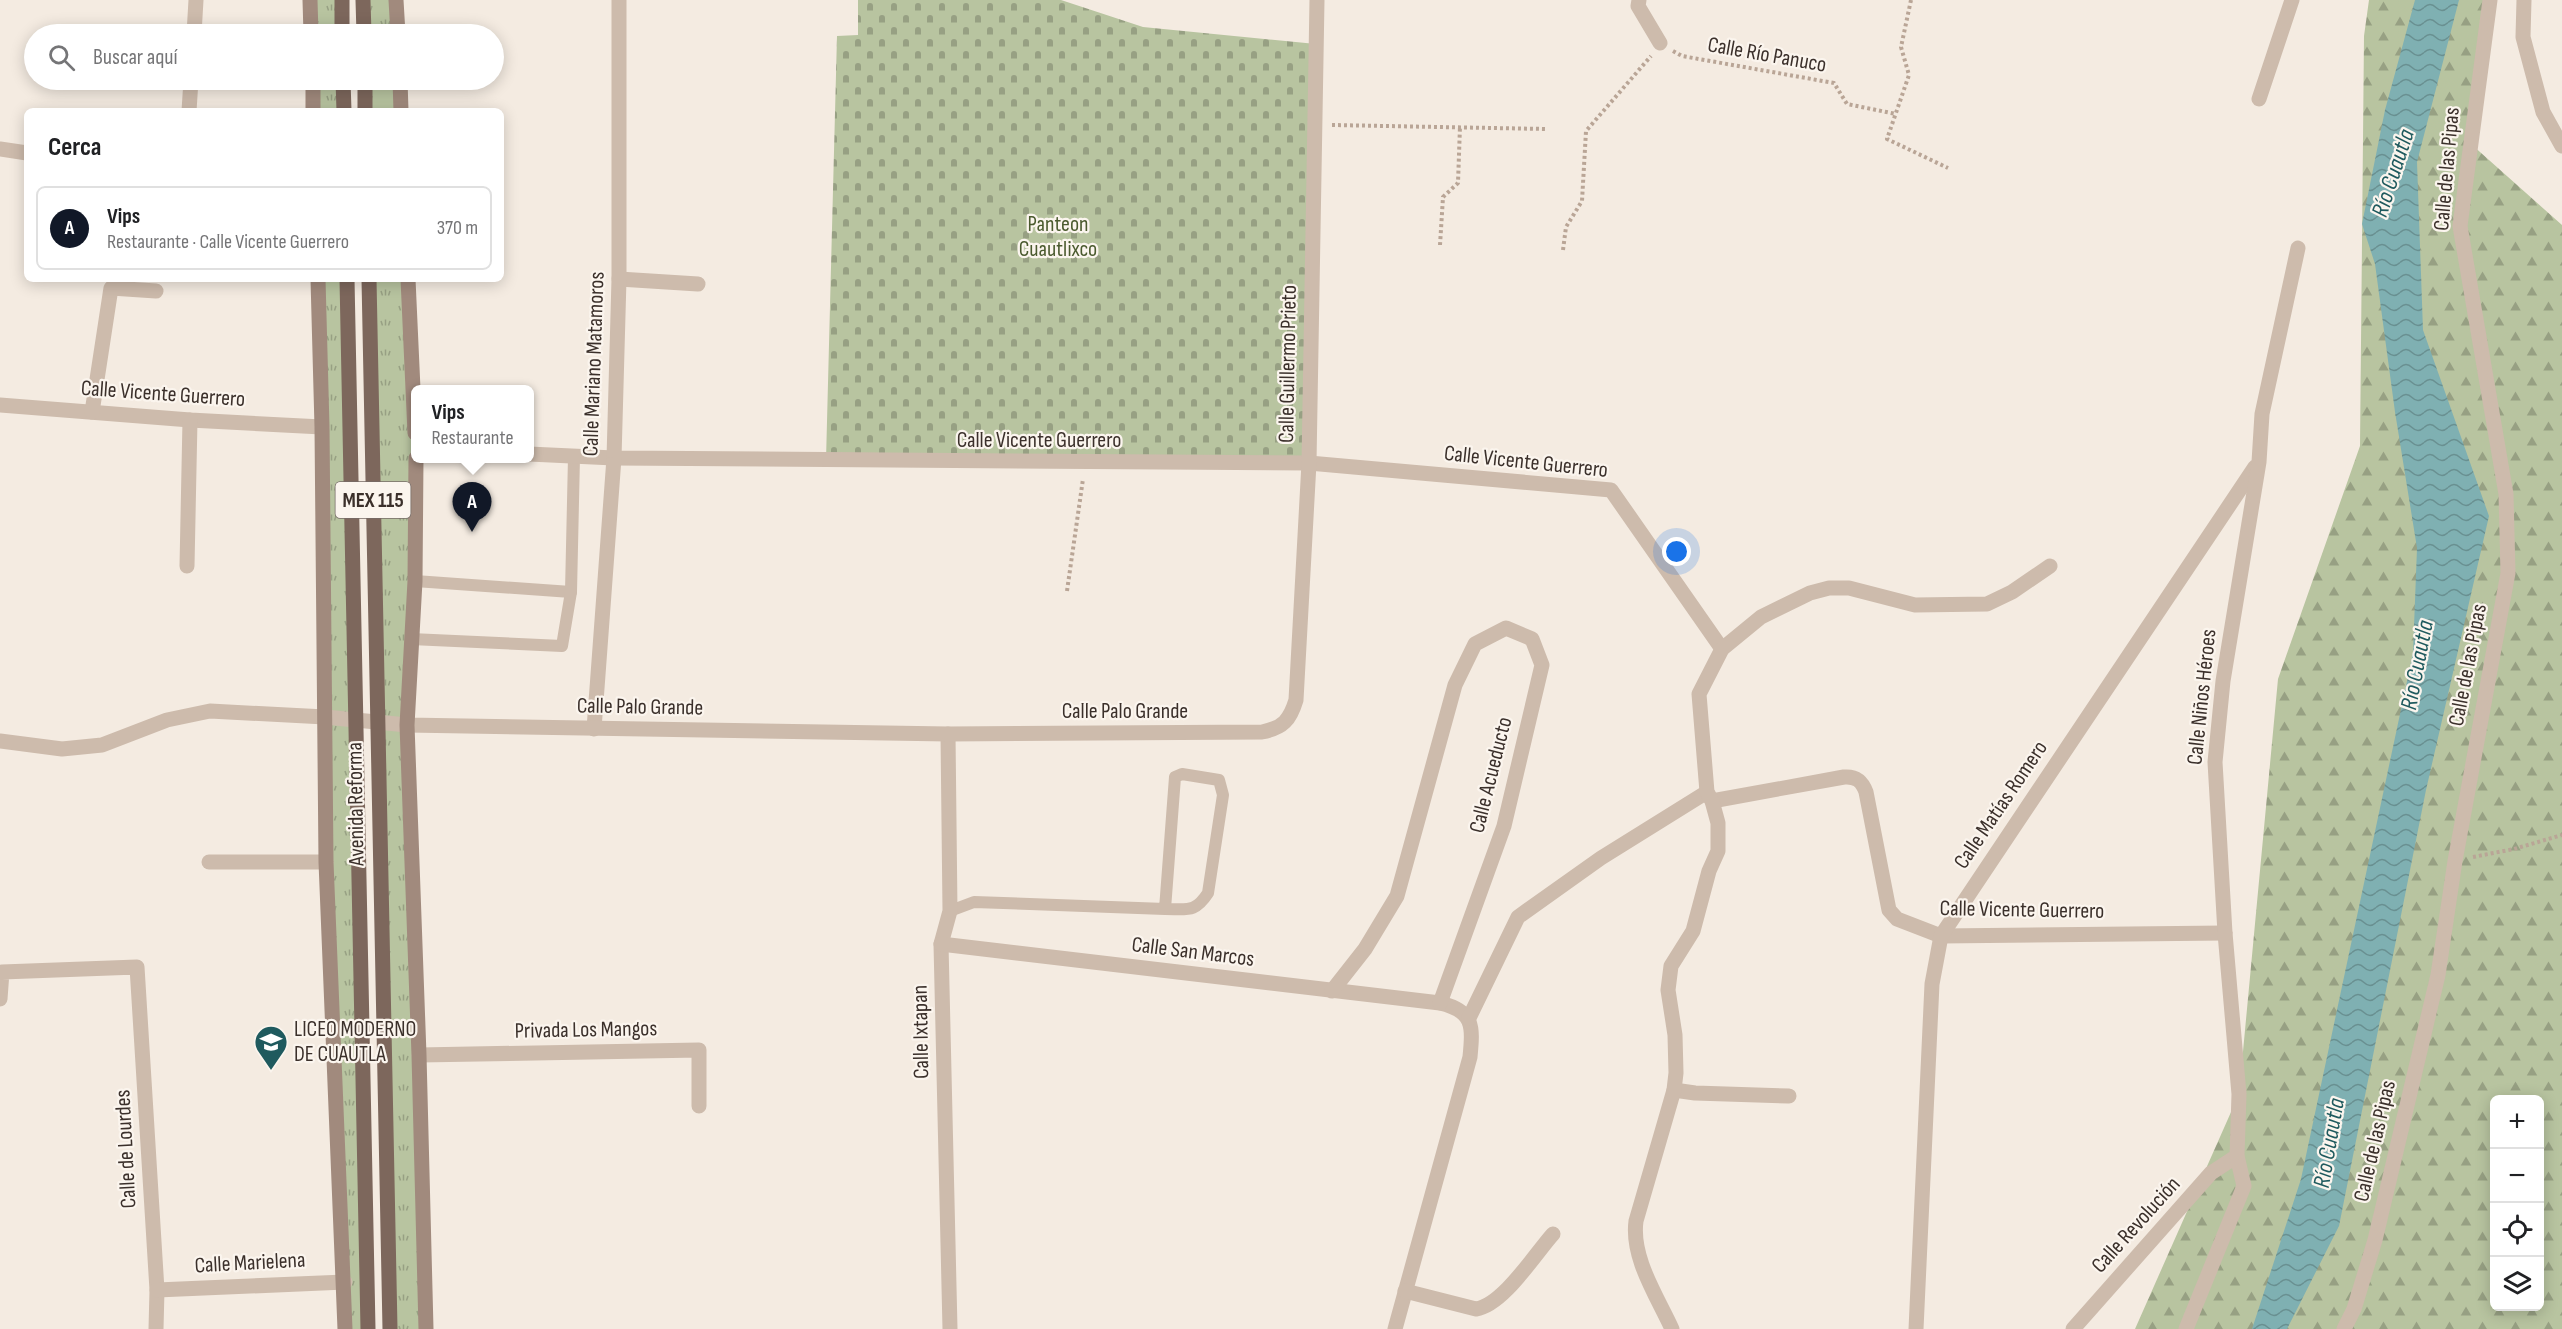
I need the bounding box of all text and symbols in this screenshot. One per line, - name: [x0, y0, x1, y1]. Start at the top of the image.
- search box: [24, 24, 504, 90]
- street label: Calle Río Panuco: [1706, 31, 1828, 79]
- icon: search: [45, 41, 78, 74]
- text: Buscar aquí: [93, 44, 178, 71]
- street label: Calle de las Pipas: [2428, 106, 2466, 232]
- water label: Río Cuautla: [2365, 125, 2421, 221]
- text: Cerca: [48, 132, 101, 163]
- text: Vips: [107, 203, 140, 230]
- park label: Panteon Cuautlixco: [1019, 211, 1097, 263]
- text: A: [65, 216, 74, 240]
- text: 370 m: [437, 216, 478, 240]
- text: Restaurante · Calle Vicente Guerrero: [107, 230, 349, 254]
- street label: Calle Mariano Matamoros: [577, 271, 611, 457]
- street label: Calle Guillermo Prieto: [1273, 285, 1303, 443]
- street label: Calle Vicente Guerrero: [80, 375, 246, 413]
- popup: [411, 385, 534, 463]
- text: Vips: [431, 399, 465, 426]
- text: Restaurante: [431, 426, 514, 450]
- street label: Calle Vicente Guerrero: [957, 427, 1121, 454]
- street label: Calle Vicente Guerrero: [1443, 440, 1609, 484]
- road number: MEX 115: [336, 482, 410, 518]
- pin: A: [452, 482, 492, 532]
- your location: [1662, 537, 1691, 566]
- street label: Calle de las Pipas: [2443, 602, 2493, 728]
- water label: Río Cuautla: [2394, 617, 2440, 712]
- street label: Calle Niños Héroes: [2181, 628, 2223, 766]
- street label: Calle Palo Grande: [577, 692, 703, 722]
- street label: Calle Palo Grande: [1062, 698, 1188, 725]
- street label: Calle Acueducto: [1464, 714, 1518, 836]
- street label: Calle Matías Romero: [1948, 736, 2054, 874]
- street label: Avenida Reforma: [341, 742, 371, 867]
- street label: Calle Vicente Guerrero: [1939, 895, 2105, 925]
- street label: Calle San Marcos: [1130, 931, 1256, 973]
- street label: Calle Ixtapan: [907, 985, 935, 1079]
- street label: Privada Los Mangos: [514, 1015, 658, 1045]
- place label: LICEO MODERNO DE CUAUTLA: [294, 1016, 416, 1068]
- school or university icon: LICEO MODERNO DE CUAUTLA: [253, 1024, 289, 1071]
- street label: Calle de las Pipas: [2348, 1078, 2402, 1204]
- street label: Calle de Lourdes: [109, 1089, 143, 1209]
- map controls: [2490, 1095, 2544, 1311]
- button: +: [2490, 1095, 2544, 1149]
- water label: Río Cuautla: [2307, 1096, 2351, 1190]
- button: −: [2490, 1149, 2544, 1203]
- street label: Calle Revolución: [2086, 1171, 2186, 1279]
- button: locate: [2490, 1203, 2544, 1257]
- street label: Calle Marielena: [194, 1247, 306, 1279]
- button: layers: [2490, 1257, 2544, 1311]

